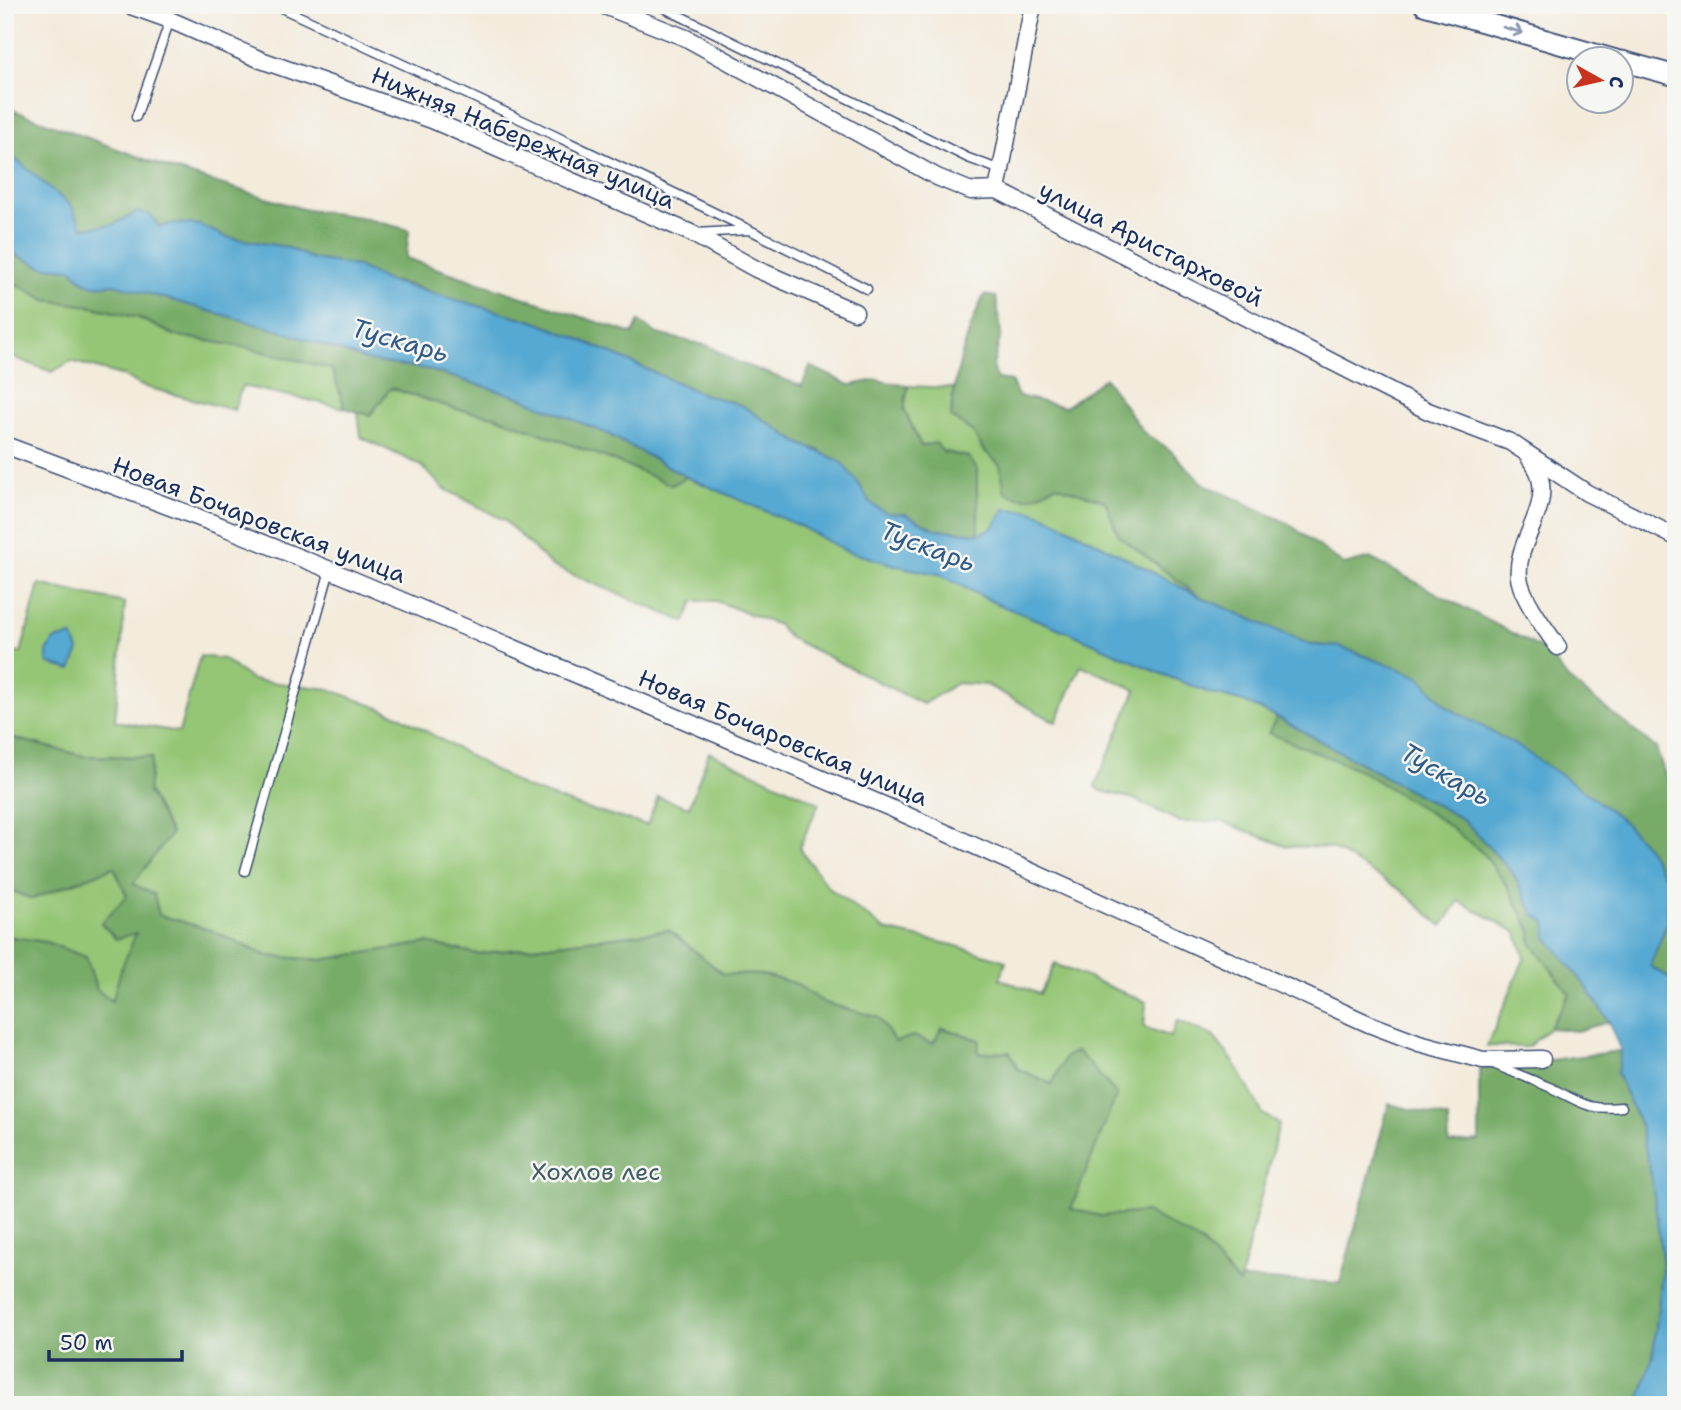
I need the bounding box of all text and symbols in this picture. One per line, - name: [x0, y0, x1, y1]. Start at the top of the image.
- one-way arrow: [1502, 25, 1524, 38]
- north arrow: [1566, 46, 1636, 116]
- street label: Нижняя Набережная улица: [366, 59, 680, 217]
- text: С: [1603, 75, 1630, 90]
- street label: улица Аристарховой: [1033, 174, 1269, 314]
- water label: Тускарь: [348, 310, 452, 370]
- street label: Новая Бочаровская улица: [108, 449, 411, 591]
- water label: Тускарь: [876, 512, 980, 580]
- street label: Новая Бочаровская улица: [633, 662, 933, 814]
- water label: Тускарь: [1394, 734, 1498, 814]
- park label: Хохлов лес: [532, 1156, 660, 1188]
- scale bar: [49, 1319, 182, 1363]
- text: 50 m: [60, 1329, 113, 1357]

